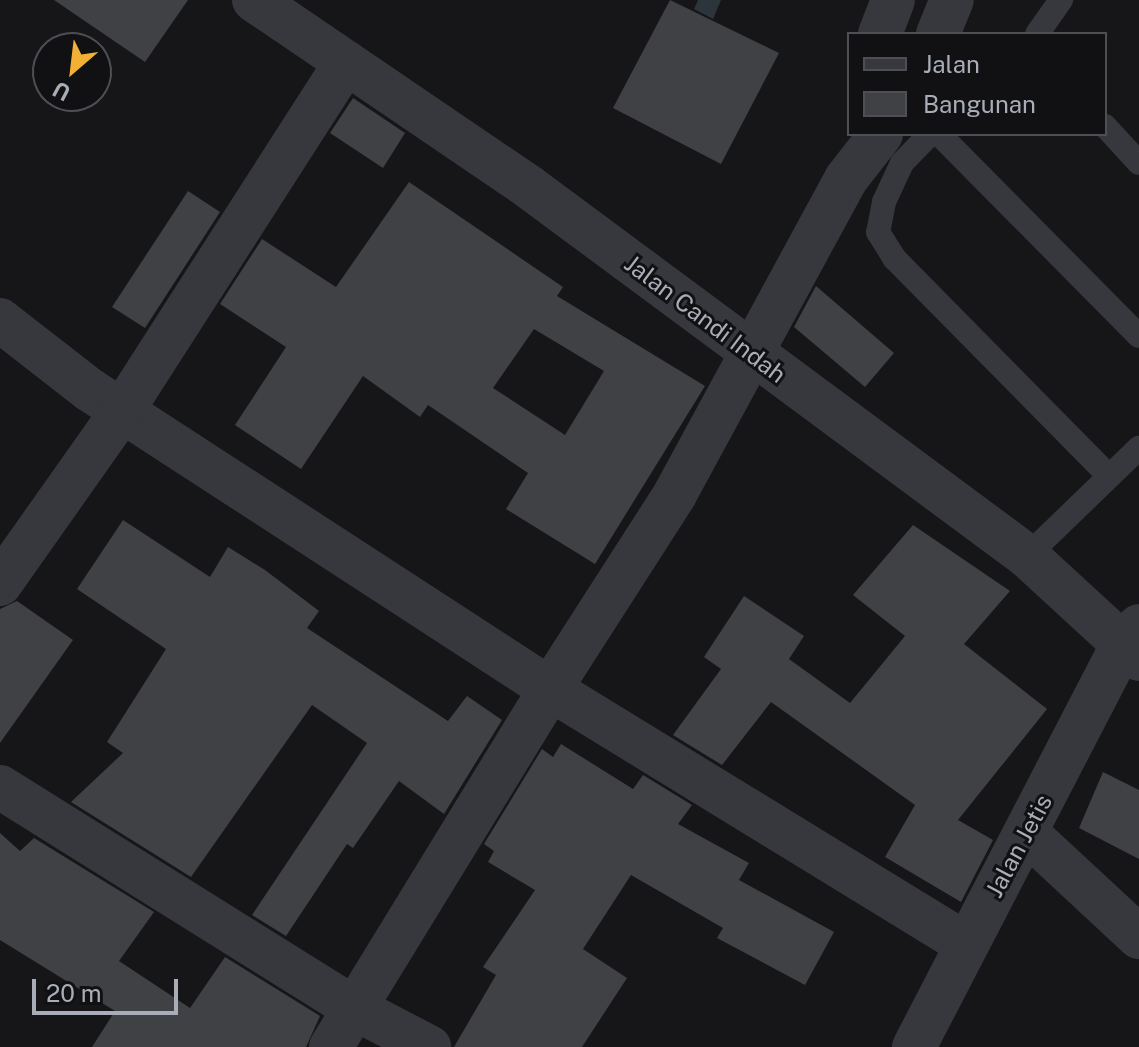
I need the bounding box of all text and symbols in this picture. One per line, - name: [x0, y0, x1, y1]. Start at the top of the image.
- north arrow: [32, 32, 112, 112]
- legend: [847, 32, 1107, 136]
- text: Jalan: [923, 50, 980, 78]
- text: U: [49, 76, 75, 107]
- text: Bangunan: [923, 90, 1036, 118]
- street label: Jalan Candi Indah: [619, 249, 791, 389]
- street label: Jalan Jetis: [980, 790, 1058, 902]
- scale bar: [36, 963, 182, 1013]
- text: 20 m: [46, 979, 102, 1007]

